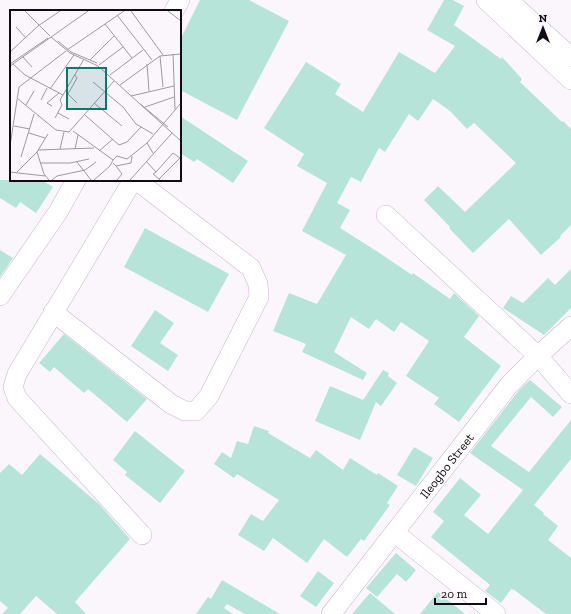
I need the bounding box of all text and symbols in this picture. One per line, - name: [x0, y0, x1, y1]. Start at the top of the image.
- north arrow: [523, 8, 563, 48]
- inset map: [10, 10, 181, 181]
- text: N: [539, 12, 548, 25]
- street label: Ileogbo Street: [416, 430, 476, 501]
- scale bar: [435, 580, 486, 606]
- text: 20 m: [441, 587, 468, 601]

